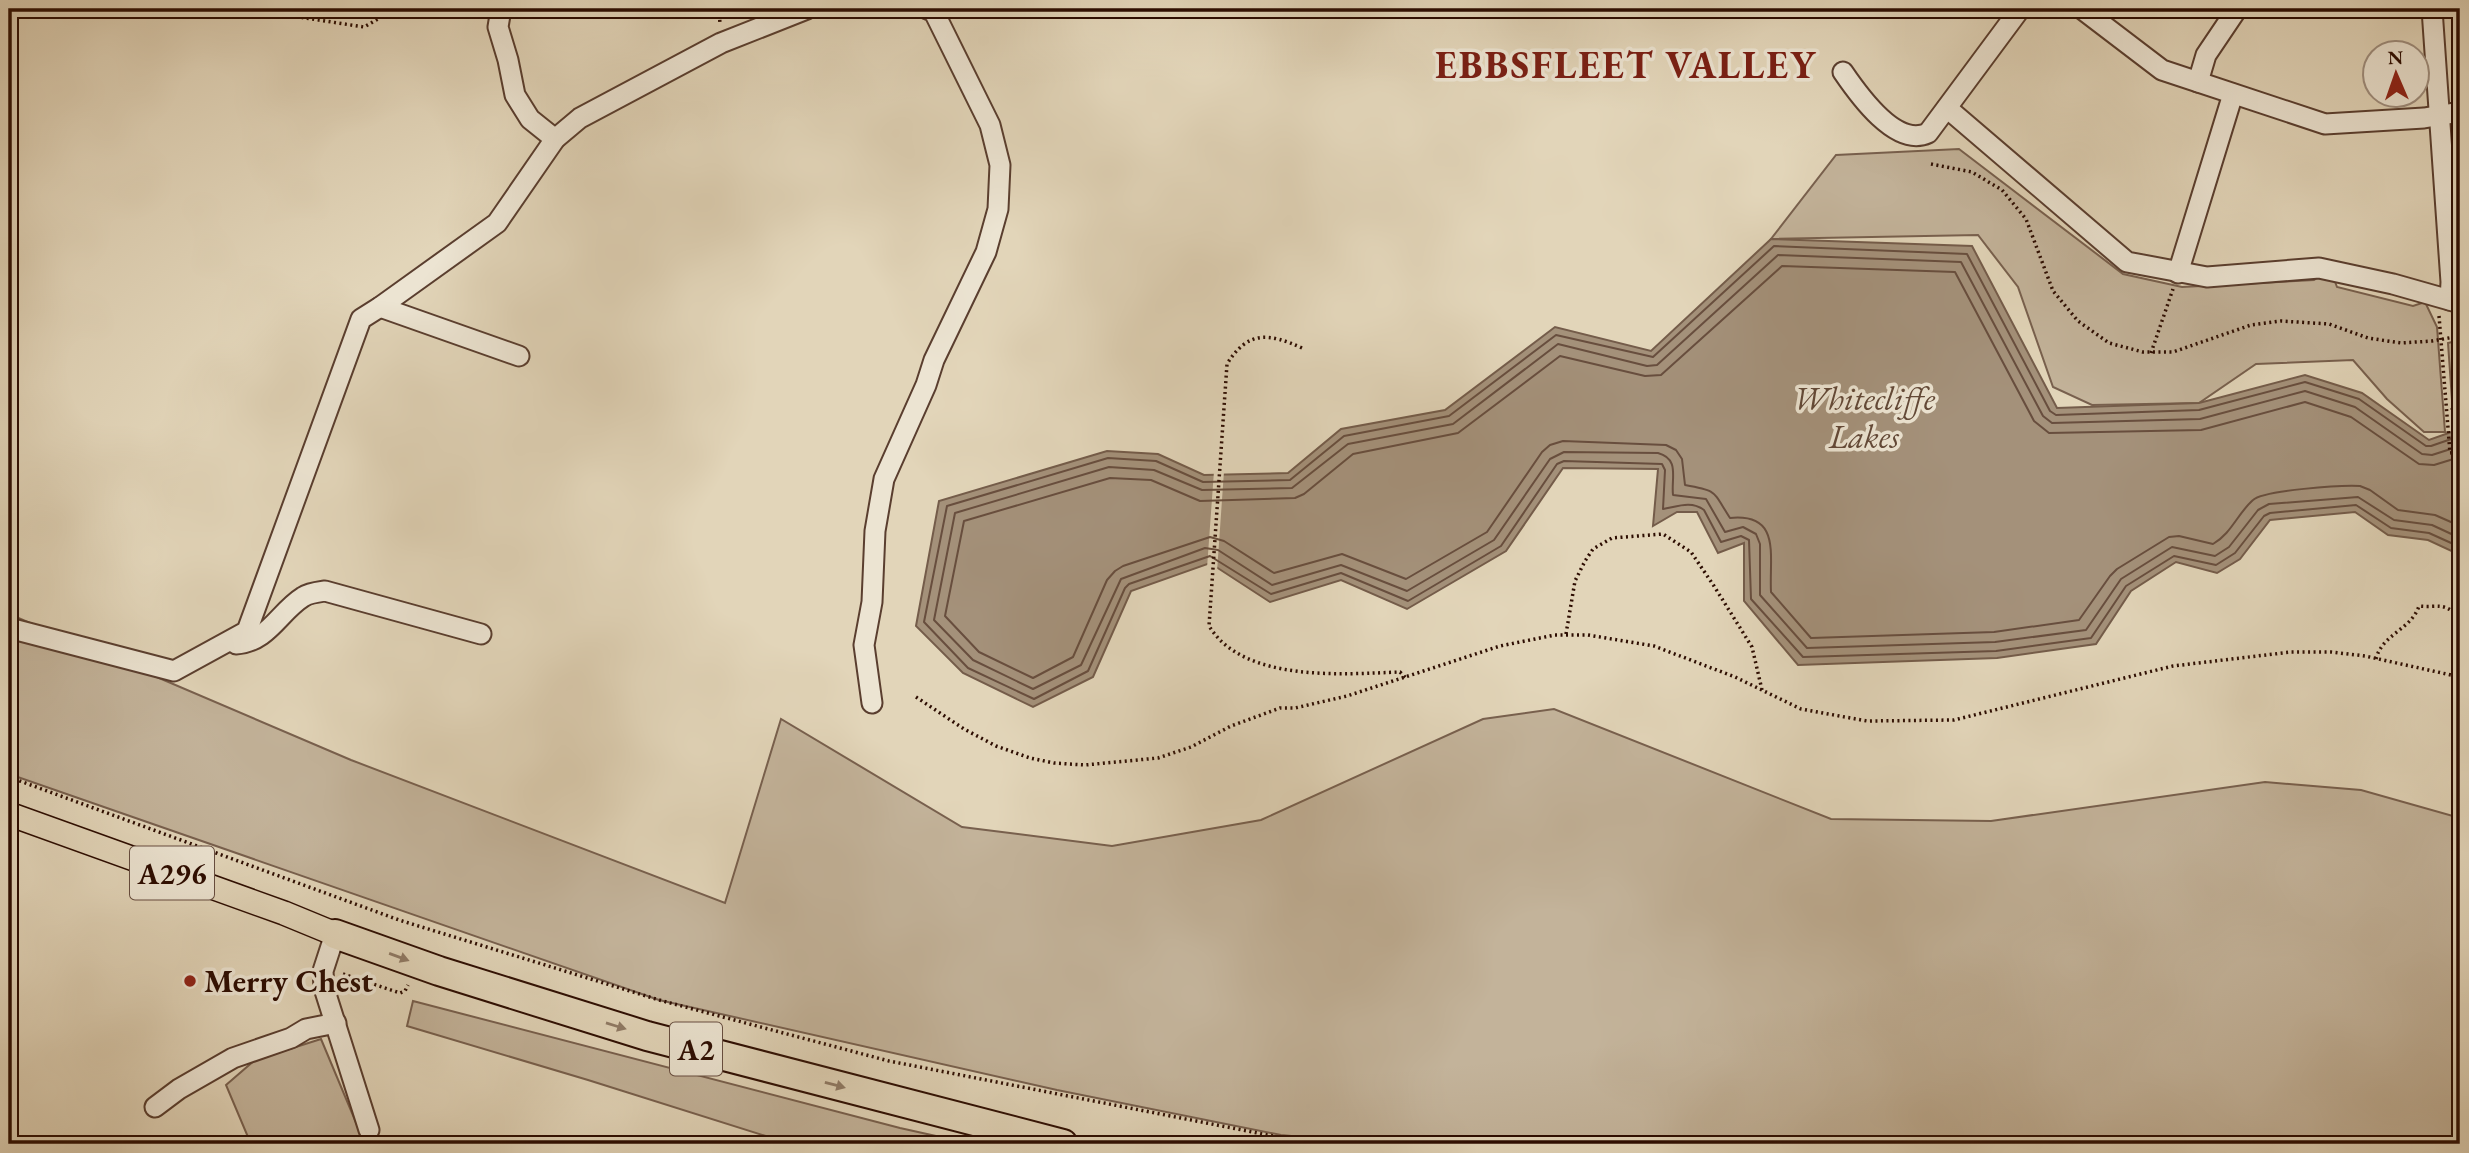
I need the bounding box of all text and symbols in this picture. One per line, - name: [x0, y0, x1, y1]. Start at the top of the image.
- north arrow: [2360, 38, 2430, 108]
- district label: EBBSFLEET VALLEY: [1435, 40, 1817, 89]
- text: N: [2387, 45, 2404, 70]
- water label: Whitecliffe Lakes: [1793, 377, 1936, 458]
- road number: A296: [130, 846, 214, 900]
- one-way arrow: [388, 952, 409, 963]
- place label: Merry Chest: [204, 960, 373, 1002]
- marker: Merry Chest: [182, 973, 198, 989]
- one-way arrow: [605, 1021, 626, 1031]
- road number: A2: [670, 1023, 722, 1076]
- one-way arrow: [824, 1080, 846, 1091]

